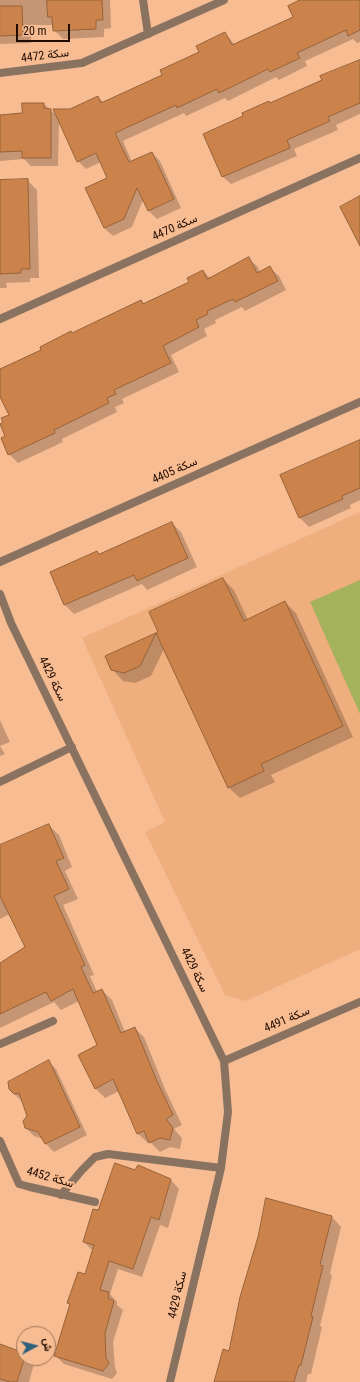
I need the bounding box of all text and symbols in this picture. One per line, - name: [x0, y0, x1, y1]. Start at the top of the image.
- scale bar: [18, 16, 72, 42]
- text: 20 m: [23, 24, 47, 38]
- street label: سكة 4472: [20, 46, 70, 66]
- street label: سكة 4470: [150, 212, 200, 244]
- street label: سكة 4405: [150, 455, 200, 487]
- street label: سكة 4429: [35, 654, 69, 704]
- street label: سكة 4429: [177, 945, 211, 995]
- street label: سكة 4491: [262, 1004, 312, 1036]
- street label: سكة 4452: [25, 1164, 75, 1192]
- street label: سكة 4429: [166, 1270, 190, 1320]
- north arrow: [16, 1326, 56, 1366]
- text: ش: [40, 1337, 55, 1352]

